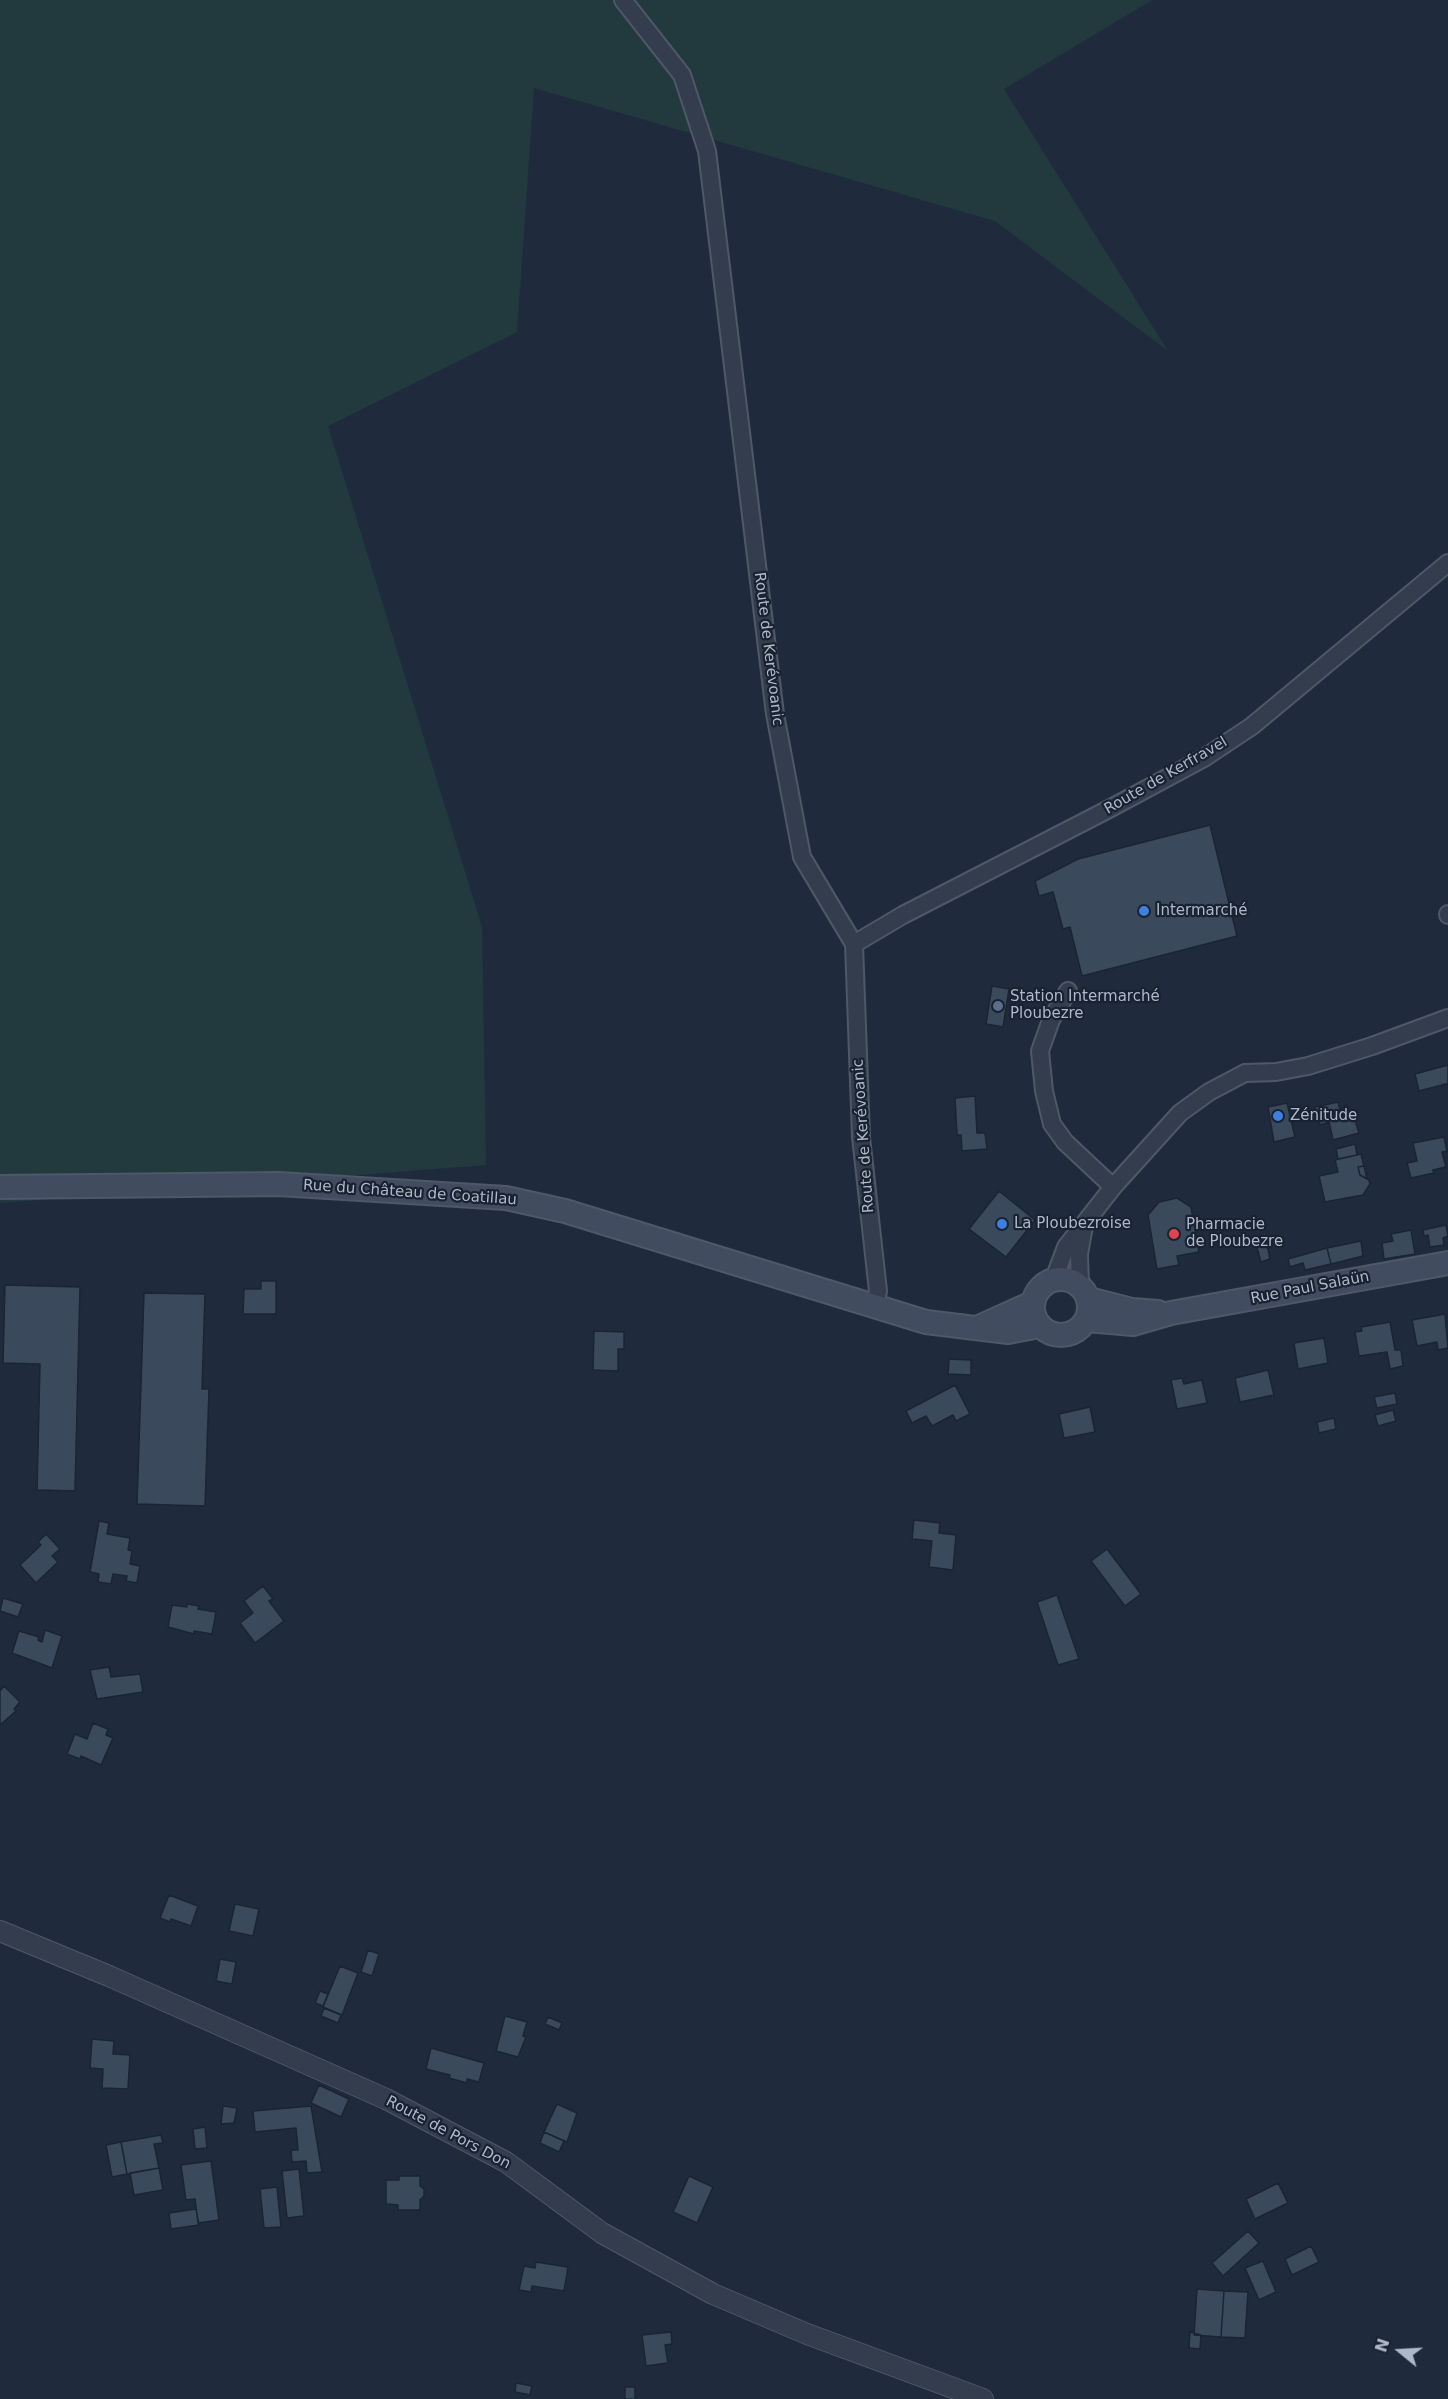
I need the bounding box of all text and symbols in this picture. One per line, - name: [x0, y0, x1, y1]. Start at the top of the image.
- street label: Route de Kerévoanic: [750, 571, 786, 727]
- street label: Route de Kerfravel: [1101, 733, 1231, 819]
- place label: Intermarché: [1156, 902, 1248, 920]
- marker: Intermarché: [1137, 904, 1151, 918]
- place label: Station Intermarché Ploubezre: [1010, 988, 1160, 1023]
- marker: Station Intermarché Ploubezre: [991, 999, 1005, 1013]
- street label: Route de Kerévoanic: [850, 1058, 878, 1214]
- place label: Zénitude: [1290, 1107, 1357, 1125]
- marker: Zénitude: [1271, 1109, 1285, 1123]
- street label: Rue du Château de Coatillau: [303, 1177, 517, 1209]
- place label: La Ploubezroise: [1014, 1215, 1131, 1233]
- place label: Pharmacie de Ploubezre: [1186, 1216, 1283, 1251]
- marker: La Ploubezroise: [995, 1217, 1009, 1231]
- marker: Pharmacie de Ploubezre: [1167, 1227, 1181, 1241]
- street label: Rue Paul Salaün: [1249, 1268, 1371, 1308]
- street label: Route de Pors Don: [383, 2093, 513, 2173]
- north arrow: [1370, 2321, 1430, 2381]
- text: N: [1371, 2336, 1394, 2355]

